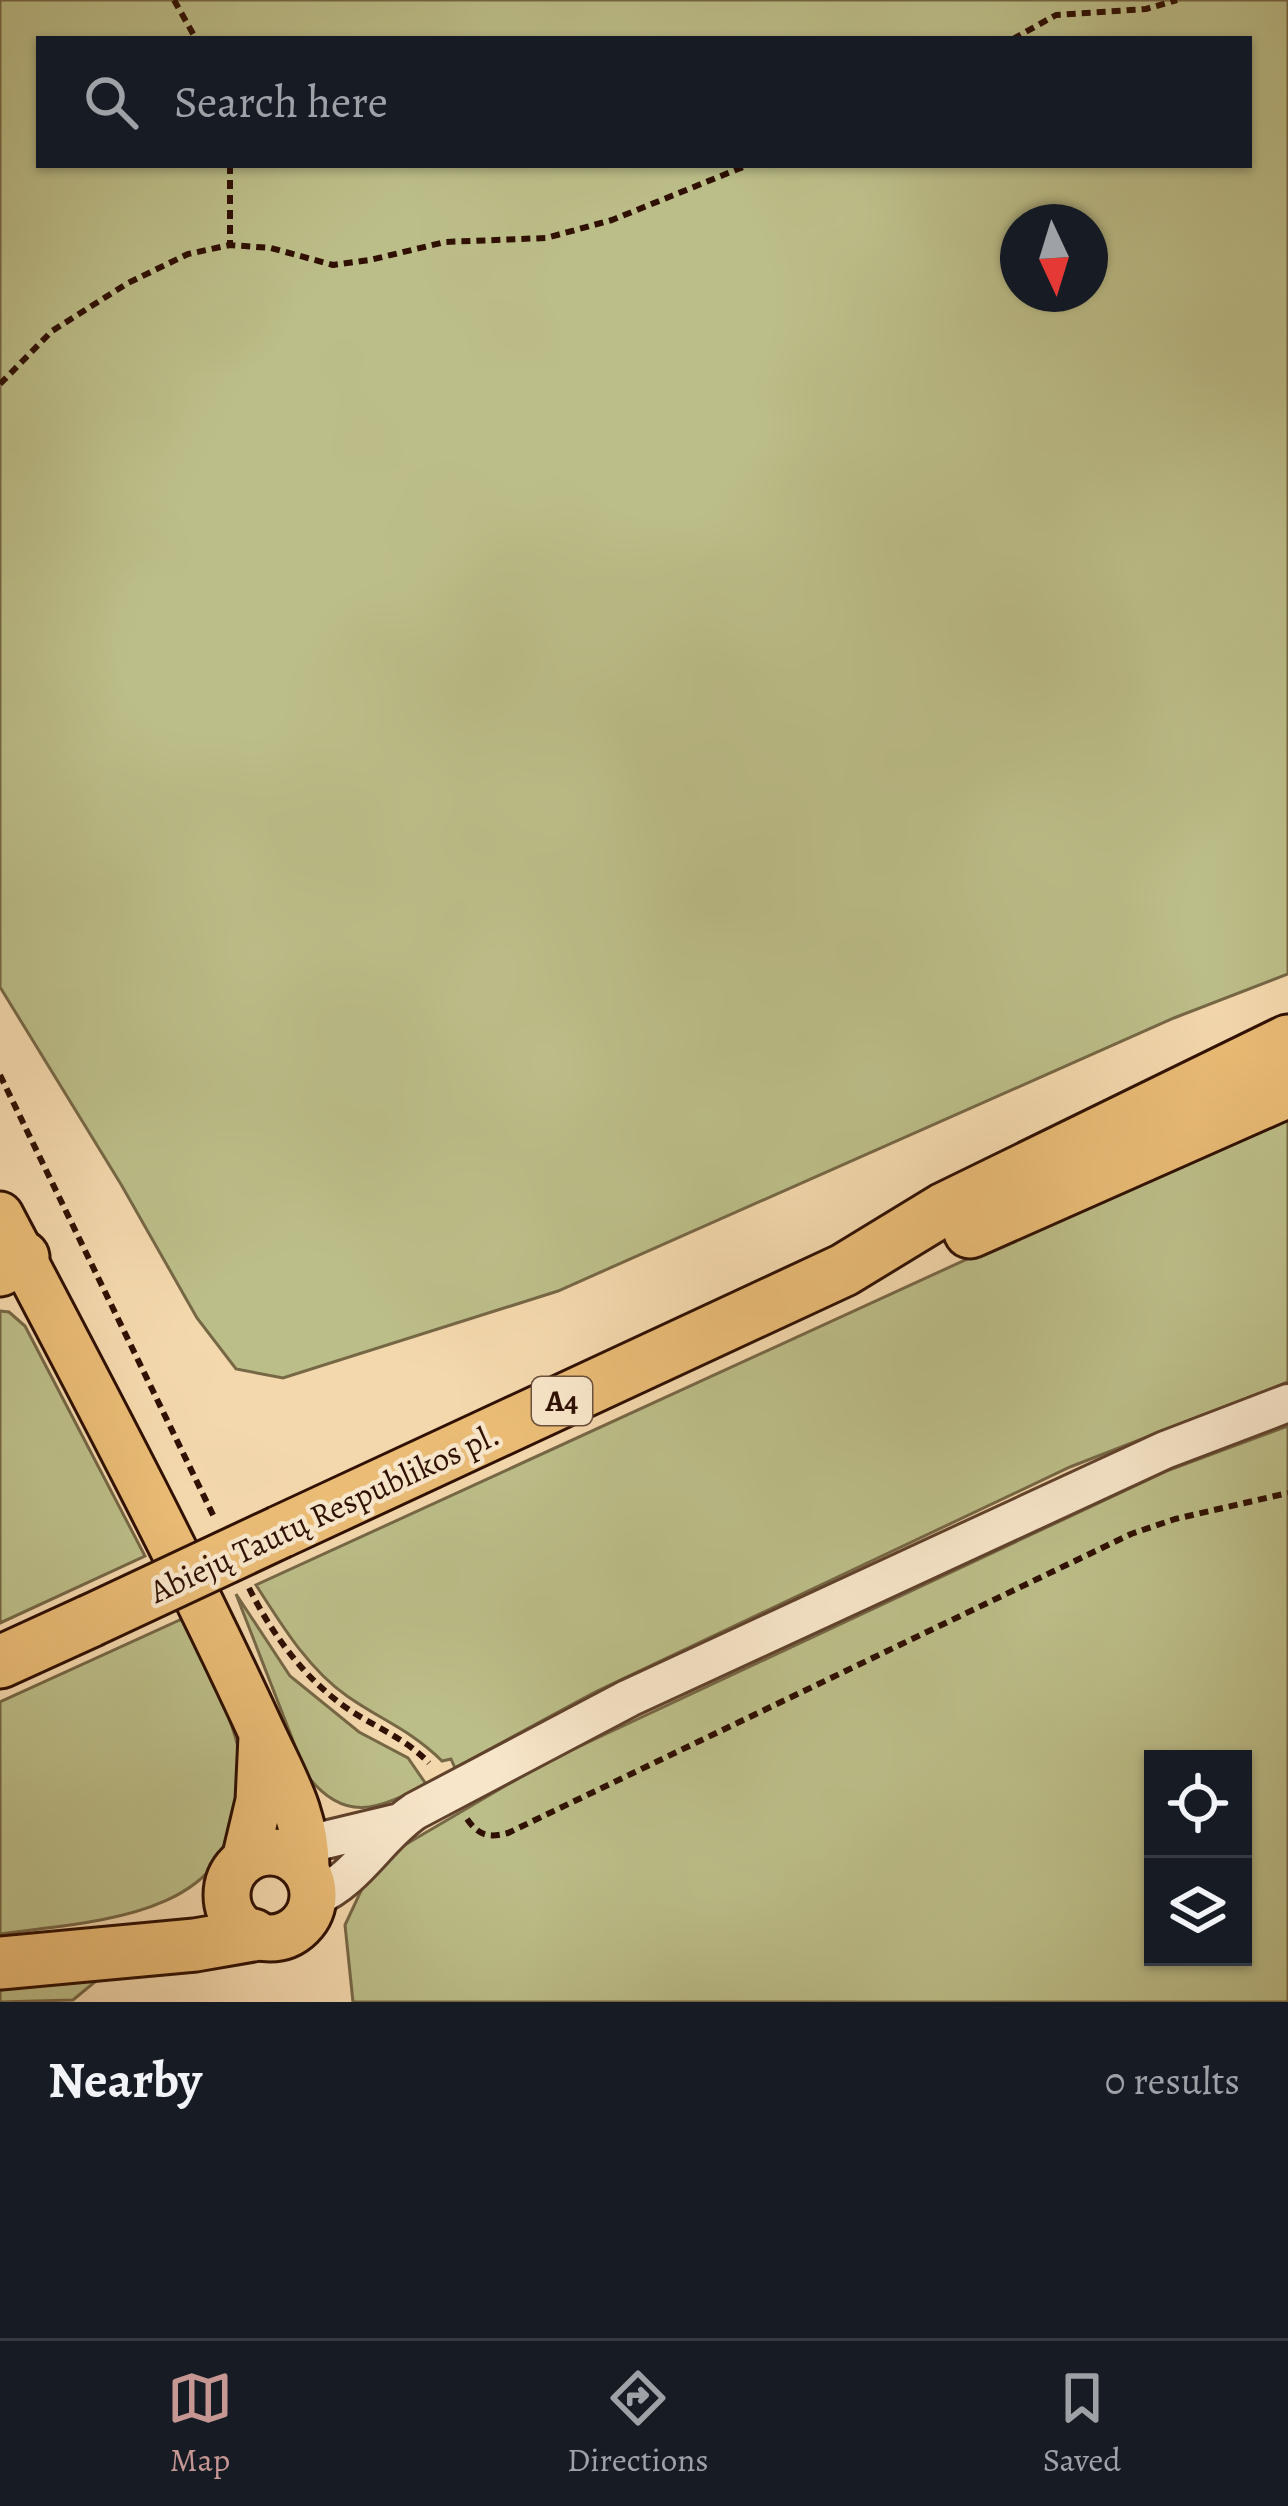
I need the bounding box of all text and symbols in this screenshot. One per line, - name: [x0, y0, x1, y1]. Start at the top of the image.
- search box: [36, 36, 1252, 168]
- icon: search: [78, 69, 144, 135]
- text: Search here: [174, 71, 388, 133]
- north arrow: [1000, 204, 1108, 312]
- road number: A4: [532, 1377, 592, 1425]
- street label: Abiejų Tautų Respublikos pl.: [141, 1412, 506, 1614]
- map controls: [1144, 1750, 1252, 1966]
- button: locate: [1144, 1750, 1252, 1858]
- button: layers: [1144, 1858, 1252, 1966]
- text: Nearby: [48, 2045, 202, 2115]
- text: 0 results: [1105, 2054, 1240, 2107]
- tab: Map: [167, 2365, 233, 2482]
- tab: Directions: [567, 2365, 709, 2482]
- tab: Saved: [1043, 2365, 1121, 2482]

